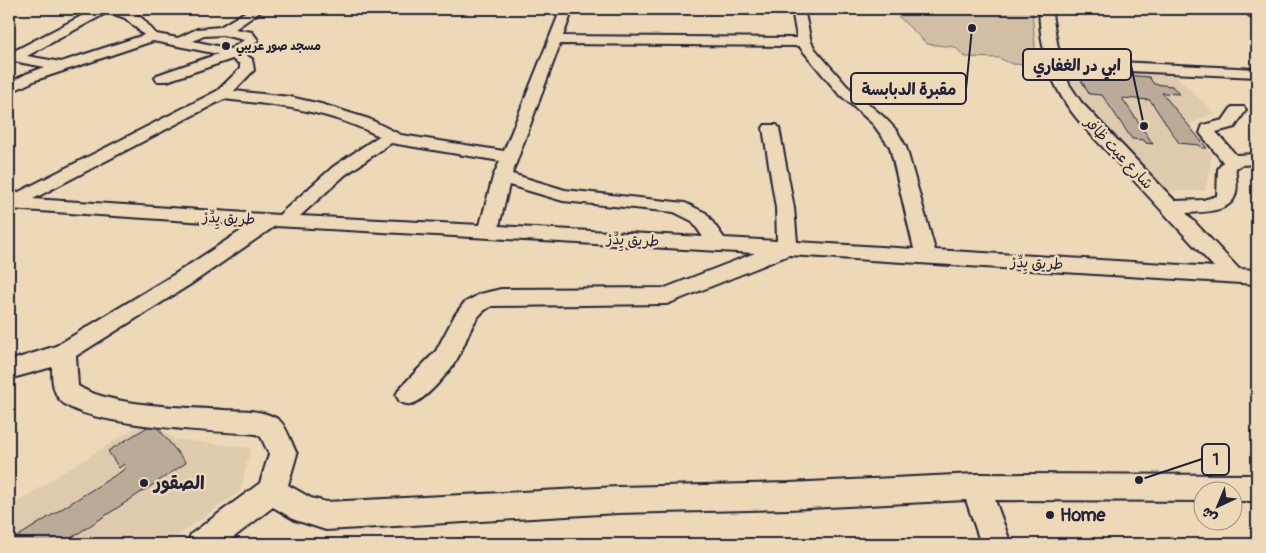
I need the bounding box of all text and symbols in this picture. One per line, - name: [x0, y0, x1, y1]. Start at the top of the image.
- place label: مسجد صور عريبي: [236, 39, 321, 57]
- marker: مسجد صور عريبي: [220, 40, 232, 52]
- callout: ابي در الغفاري: [1023, 49, 1131, 80]
- text: ابي در الغفاري: [1033, 56, 1121, 80]
- callout: مقبرة الدبابسة: [851, 73, 966, 104]
- text: مقبرة الدبابسة: [862, 80, 956, 100]
- street label: شارع عيت ظافر: [1079, 112, 1157, 193]
- street label: طريق يِدِّرْ: [201, 208, 256, 231]
- street label: طريق يِدِّرْ: [605, 230, 660, 253]
- street label: طريق يِدِّرْ: [1009, 253, 1064, 276]
- callout: 1: [1202, 444, 1229, 475]
- text: 1: [1213, 450, 1219, 470]
- place label: الصقور: [152, 472, 205, 495]
- marker: الصقور: [138, 477, 150, 489]
- north arrow: [1194, 480, 1244, 530]
- place label: Home: [1060, 504, 1107, 527]
- text: ش: [1198, 504, 1221, 526]
- marker: Home: [1044, 509, 1056, 521]

